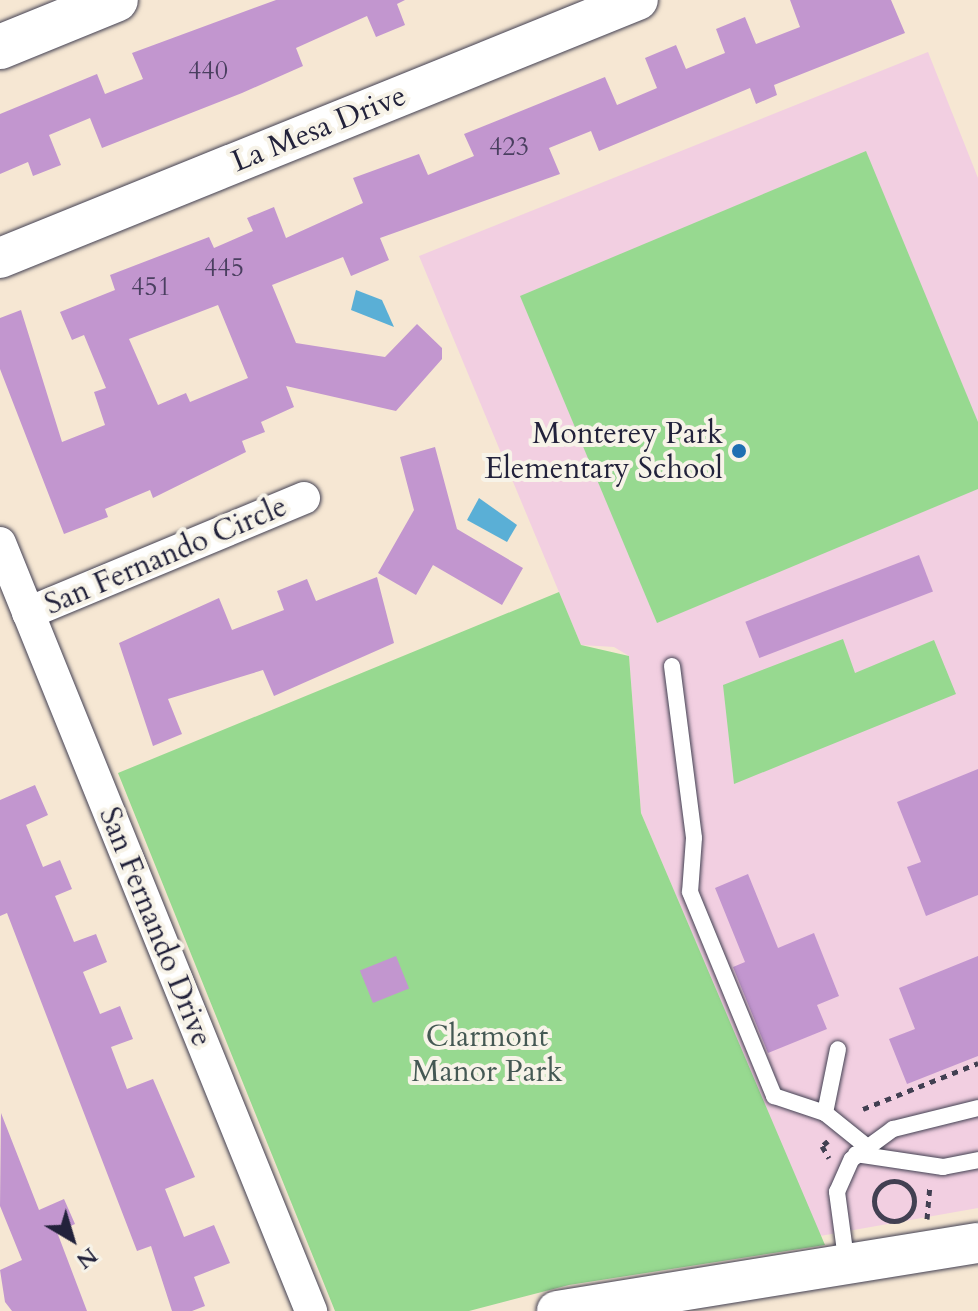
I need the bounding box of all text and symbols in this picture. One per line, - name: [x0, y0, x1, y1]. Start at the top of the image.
- house number: 440: [188, 55, 228, 87]
- street label: La Mesa Drive: [227, 78, 411, 180]
- house number: 423: [489, 131, 529, 163]
- house number: 445: [204, 252, 244, 284]
- house number: 451: [131, 271, 171, 303]
- place label: Monterey Park Elementary School: [485, 416, 723, 486]
- marker: Monterey Park Elementary School: [730, 442, 748, 460]
- street label: San Fernando Circle: [40, 489, 292, 623]
- street label: San Fernando Drive: [91, 802, 219, 1052]
- park label: Clarmont Manor Park: [411, 1019, 563, 1090]
- north arrow: [32, 1199, 112, 1279]
- text: N: [70, 1240, 104, 1276]

